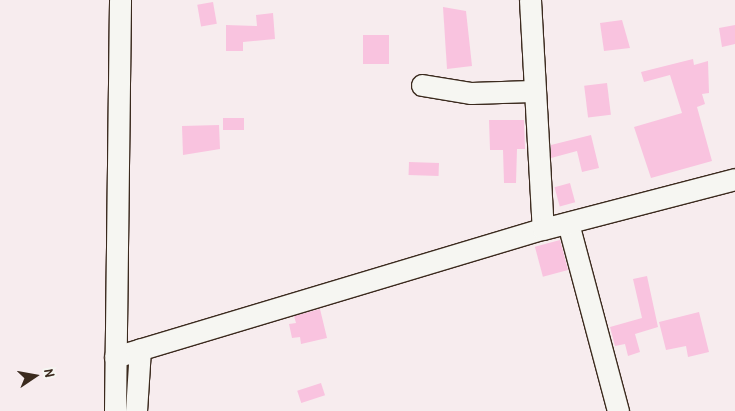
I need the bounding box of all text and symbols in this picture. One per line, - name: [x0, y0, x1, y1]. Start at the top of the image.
- north arrow: [10, 351, 60, 401]
- text: N: [40, 367, 60, 378]

